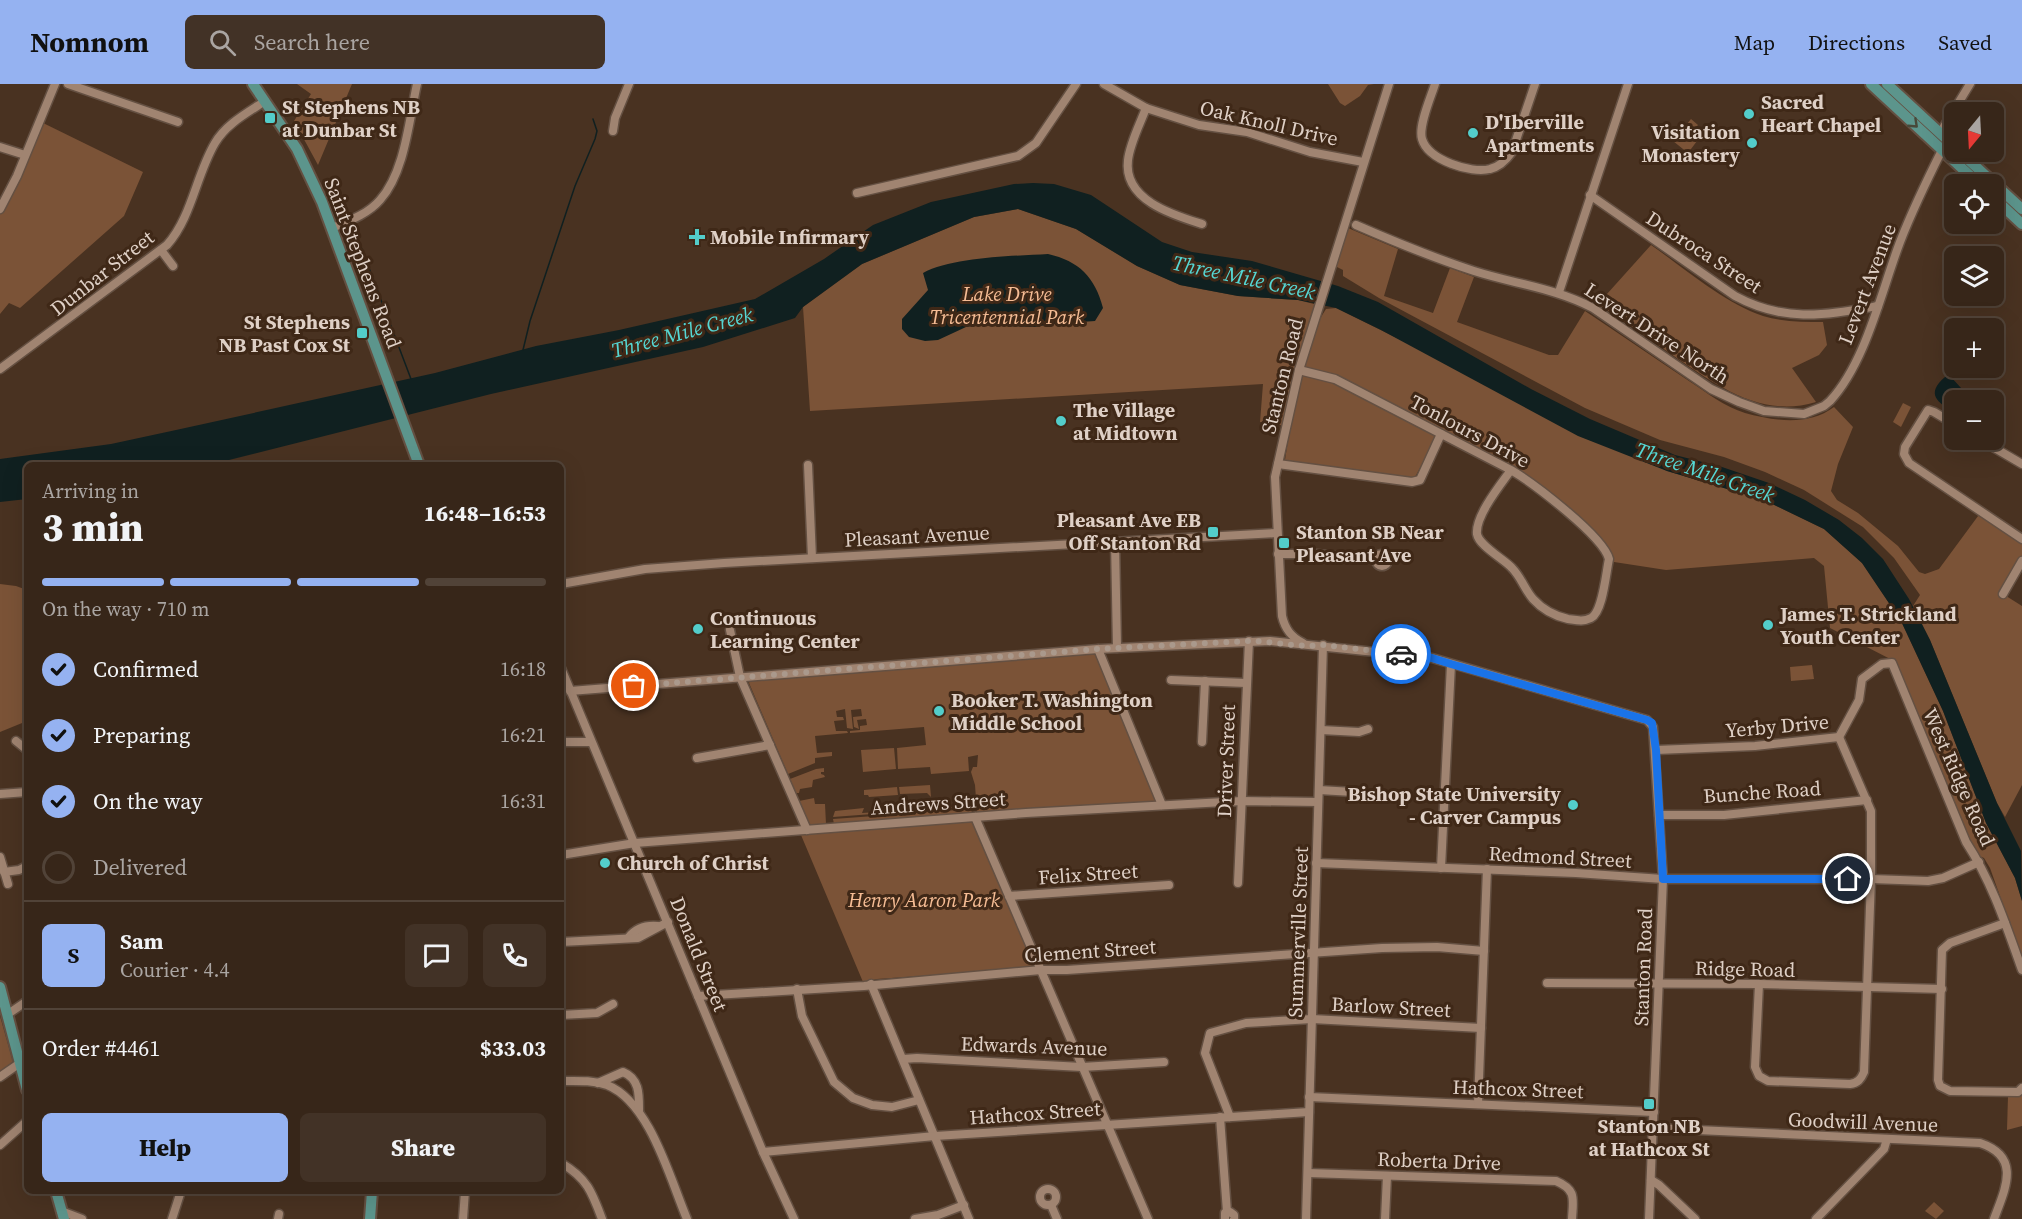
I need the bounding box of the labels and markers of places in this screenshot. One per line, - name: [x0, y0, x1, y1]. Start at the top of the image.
- place label: Sacred Heart Chapel: [1761, 88, 1881, 139]
- place label: St Stephens NB at Dunbar St: [282, 93, 420, 144]
- marker: Sacred Heart Chapel: [1742, 107, 1756, 121]
- place label: D'Iberville Apartments: [1485, 108, 1594, 159]
- marker: St Stephens NB at Dunbar St: [263, 111, 277, 125]
- place label: Visitation Monastery: [1642, 118, 1740, 169]
- marker: D'Iberville Apartments: [1466, 126, 1480, 140]
- marker: Visitation Monastery: [1745, 136, 1759, 150]
- place label: Mobile Infirmary: [710, 223, 869, 251]
- marker: Mobile Infirmary: [688, 228, 706, 246]
- place label: St Stephens NB Past Cox St: [219, 308, 351, 359]
- marker: St Stephens NB Past Cox St: [355, 326, 369, 340]
- place label: The Village at Midtown: [1073, 396, 1178, 447]
- marker: The Village at Midtown: [1054, 414, 1068, 428]
- place label: Pleasant Ave EB Off Stanton Rd: [1056, 506, 1201, 557]
- place label: Stanton SB Near Pleasant Ave: [1296, 518, 1444, 569]
- marker: Pleasant Ave EB Off Stanton Rd: [1206, 525, 1220, 539]
- marker: Stanton SB Near Pleasant Ave: [1277, 536, 1291, 550]
- place label: James T. Strickland Youth Center: [1778, 600, 1957, 651]
- place label: Continuous Learning Center: [710, 604, 861, 655]
- marker: James T. Strickland Youth Center: [1761, 618, 1775, 632]
- marker: Continuous Learning Center: [691, 622, 705, 636]
- pin: [608, 660, 659, 711]
- place label: Booker T. Washington Middle School: [951, 686, 1153, 737]
- marker: Booker T. Washington Middle School: [932, 704, 946, 718]
- place label: Bishop State University - Carver Campus: [1347, 780, 1561, 831]
- marker: Bishop State University - Carver Campus: [1566, 798, 1580, 812]
- place label: Church of Christ: [617, 849, 769, 877]
- pin: [1822, 853, 1873, 904]
- marker: Church of Christ: [598, 856, 612, 870]
- marker: Stanton NB at Hathcox St: [1642, 1097, 1656, 1111]
- place label: Stanton NB at Hathcox St: [1588, 1112, 1710, 1163]

